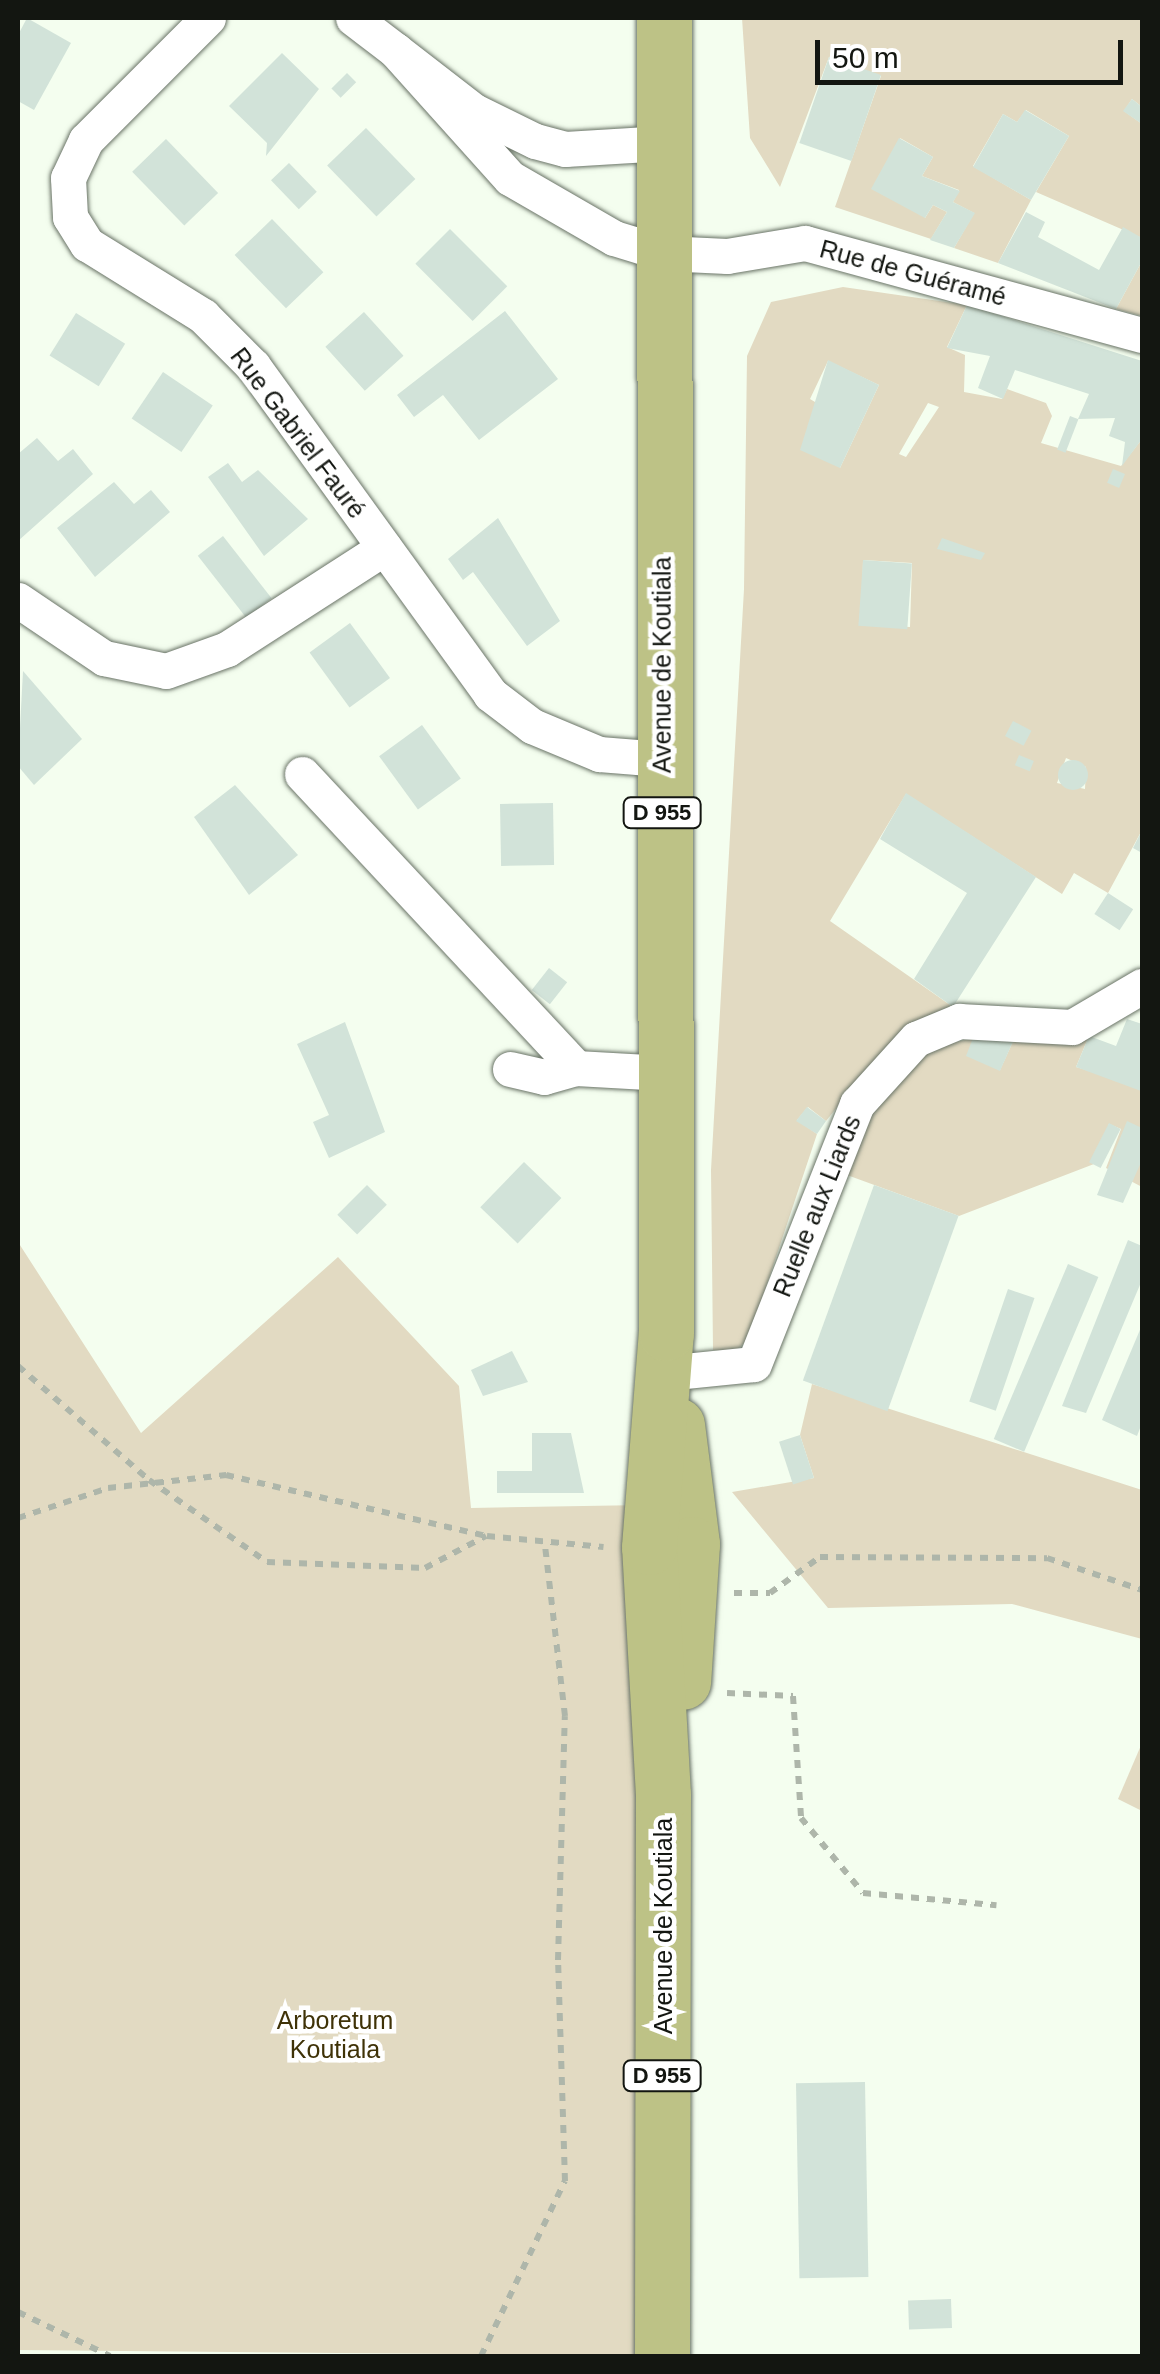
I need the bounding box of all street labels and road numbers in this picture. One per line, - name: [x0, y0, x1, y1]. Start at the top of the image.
- street label: Rue de Guéramé: [816, 234, 1010, 312]
- street label: Rue Gabriel Fauré: [224, 342, 372, 524]
- street label: Avenue de Koutiala: [647, 557, 677, 773]
- road number: D 955: [622, 796, 702, 830]
- street label: Ruelle aux Liards: [767, 1111, 867, 1301]
- street label: Avenue de Koutiala: [648, 1818, 678, 2034]
- road number: D 955: [622, 2059, 702, 2093]

